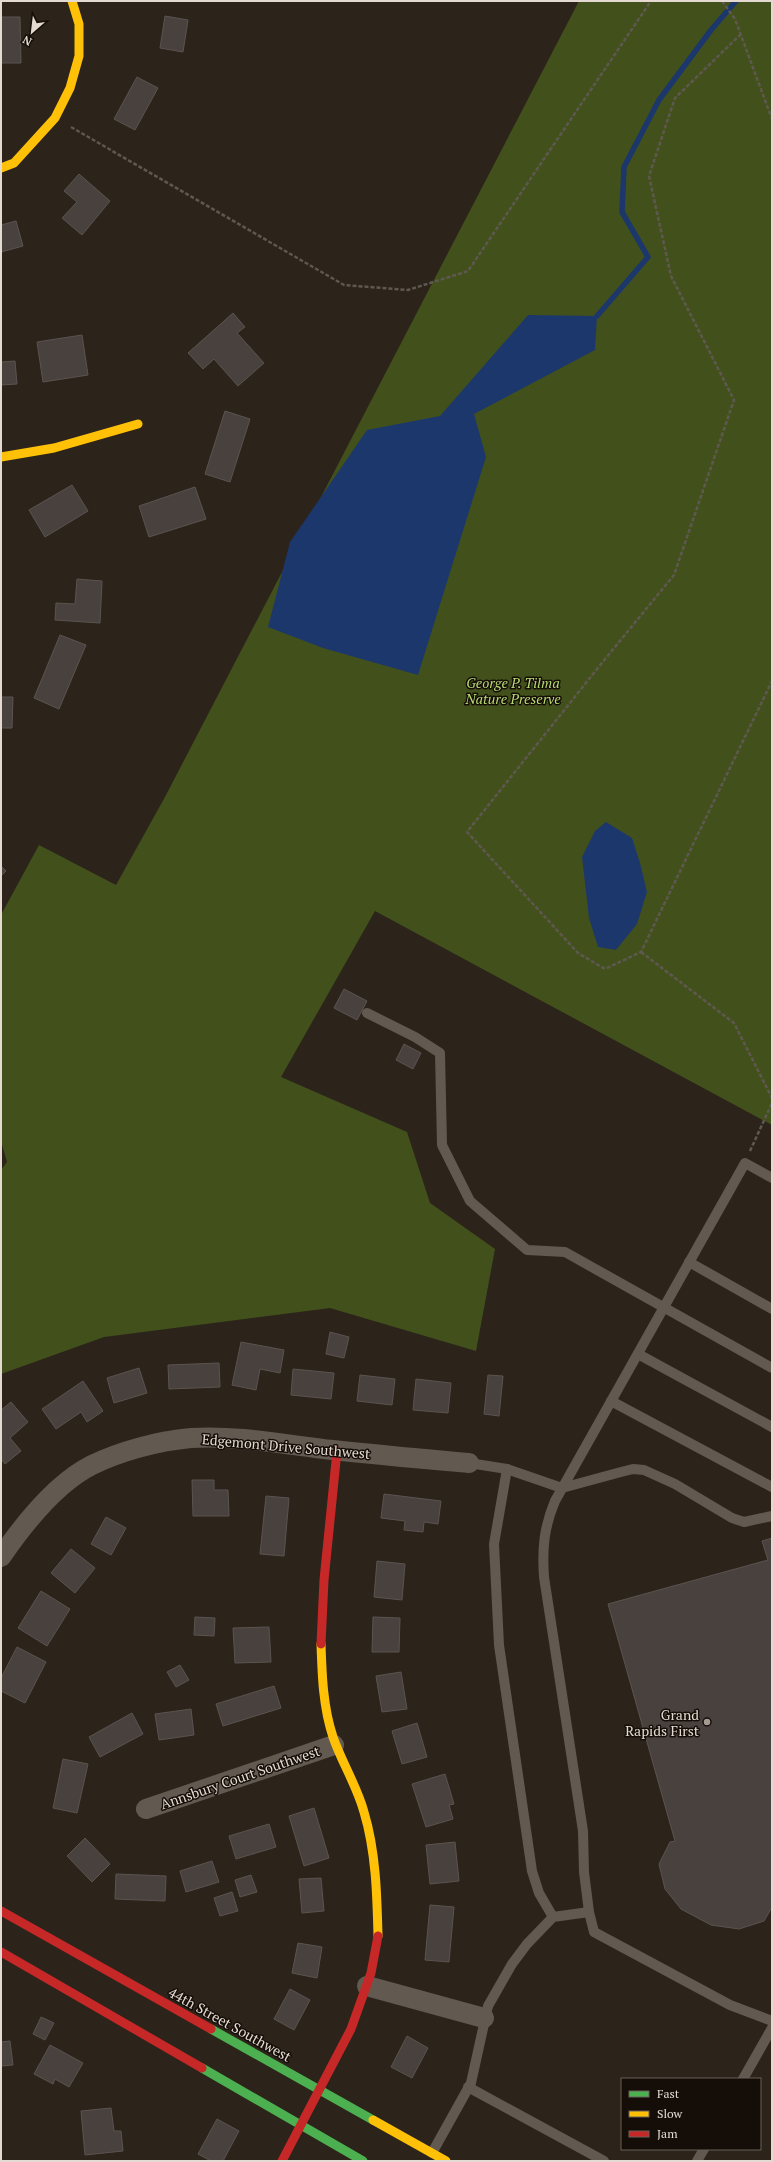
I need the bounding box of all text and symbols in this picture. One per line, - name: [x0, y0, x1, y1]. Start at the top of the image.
- north arrow: [12, 12, 52, 52]
- text: N: [20, 32, 34, 49]
- park label: George P. Tilma Nature Preserve: [464, 673, 561, 708]
- street label: Edgemont Drive Southwest: [201, 1429, 372, 1463]
- place label: Grand Rapids First: [625, 1705, 700, 1740]
- marker: Grand Rapids First: [702, 1717, 712, 1727]
- street label: Annsbury Court Southwest: [158, 1740, 323, 1813]
- street label: 44th Street Southwest: [165, 1982, 295, 2066]
- legend: [621, 2078, 761, 2150]
- text: Fast: [657, 2086, 680, 2101]
- text: Slow: [657, 2106, 683, 2121]
- text: Jam: [657, 2126, 678, 2141]

